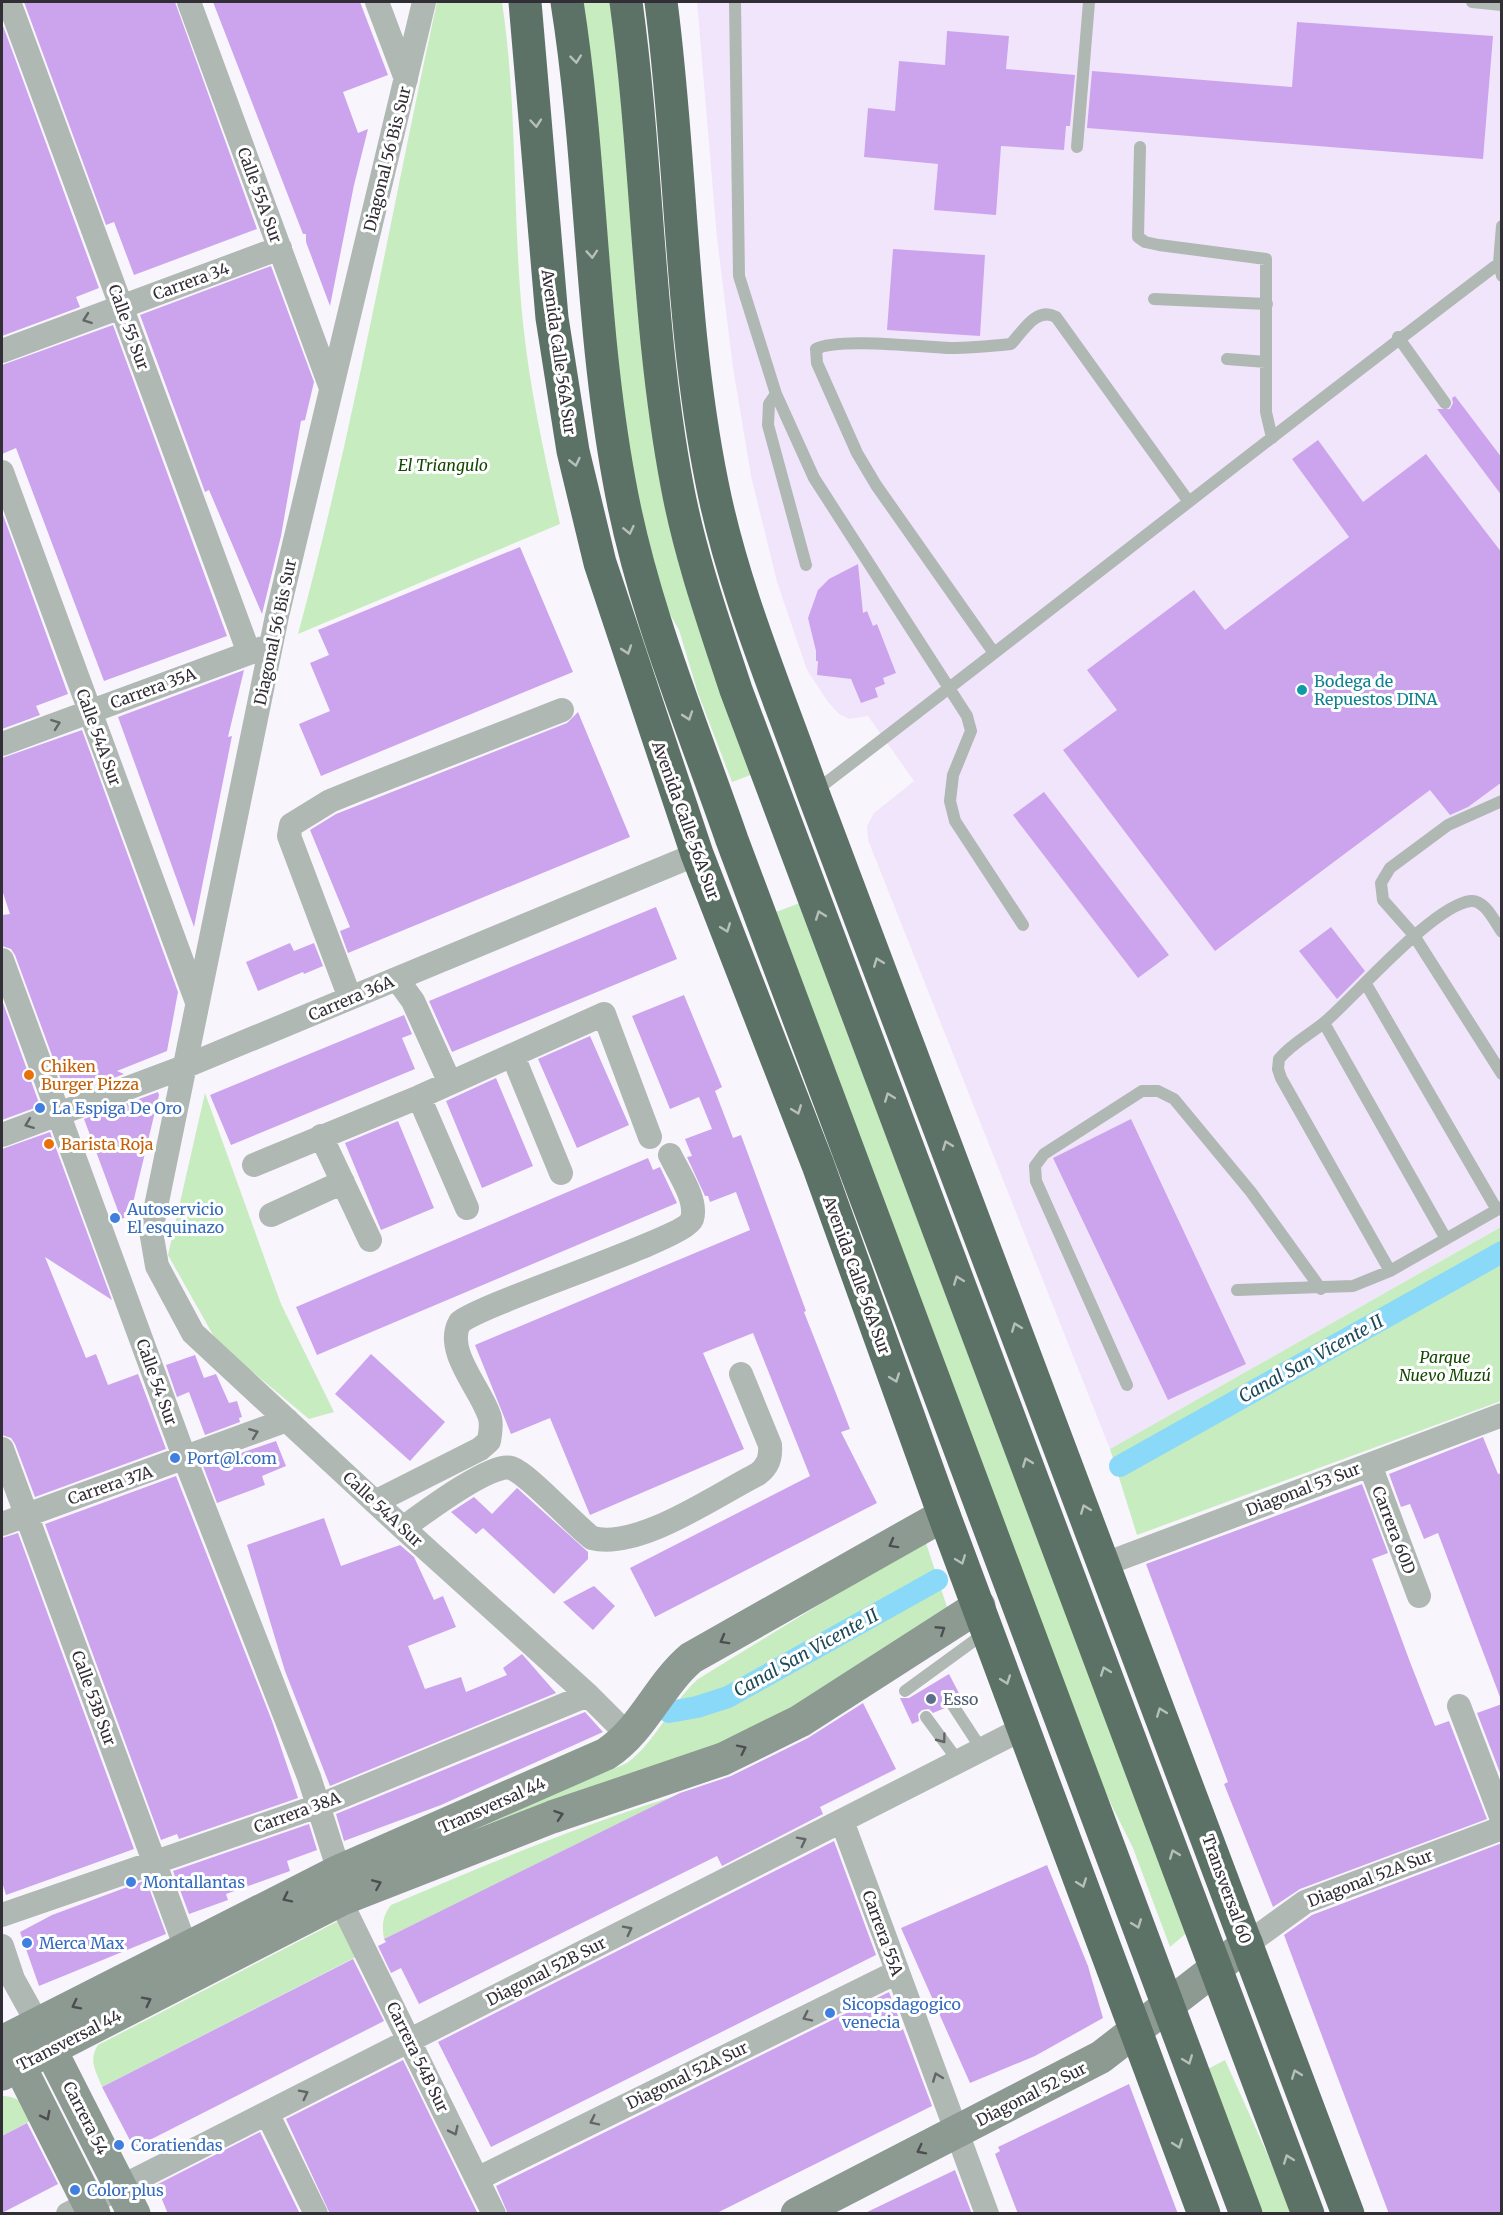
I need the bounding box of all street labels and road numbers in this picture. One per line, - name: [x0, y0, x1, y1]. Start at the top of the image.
- street label: Diagonal 56 Bis Sur: [359, 84, 415, 234]
- street label: Calle 55A Sur: [233, 145, 287, 245]
- street label: Carrera 34: [150, 258, 232, 304]
- street label: Avenida Calle 56A Sur: [537, 267, 581, 436]
- street label: Calle 55 Sur: [104, 282, 154, 372]
- street label: Diagonal 56 Bis Sur: [250, 557, 300, 707]
- street label: Carrera 35A: [108, 663, 199, 713]
- street label: Calle 54A Sur: [72, 686, 126, 788]
- street label: Avenida Calle 56A Sur: [648, 737, 724, 902]
- street label: Carrera 36A: [305, 971, 397, 1025]
- street label: Avenida Calle 56A Sur: [819, 1192, 895, 1357]
- street label: Calle 54 Sur: [132, 1336, 182, 1428]
- street label: Diagonal 53 Sur: [1243, 1458, 1363, 1520]
- street label: Carrera 37A: [65, 1461, 156, 1509]
- street label: Calle 54A Sur: [339, 1467, 427, 1551]
- street label: Carrera 60D: [1368, 1483, 1420, 1577]
- street label: Calle 53B Sur: [68, 1648, 120, 1748]
- street label: Transversal 44: [436, 1772, 549, 1837]
- street label: Carrera 38A: [251, 1787, 344, 1837]
- street label: Transversal 60: [1198, 1832, 1256, 1946]
- street label: Diagonal 52A Sur: [1305, 1845, 1435, 1911]
- street label: Carrera 55A: [858, 1887, 908, 1979]
- street label: Diagonal 52B Sur: [483, 1932, 609, 2010]
- street label: Carrera 54B Sur: [383, 1999, 453, 2115]
- street label: Transversal 44: [13, 2005, 125, 2075]
- street label: Diagonal 52A Sur: [623, 2037, 751, 2113]
- street label: Diagonal 52 Sur: [973, 2058, 1089, 2130]
- street label: Carrera 54: [59, 2078, 113, 2158]

